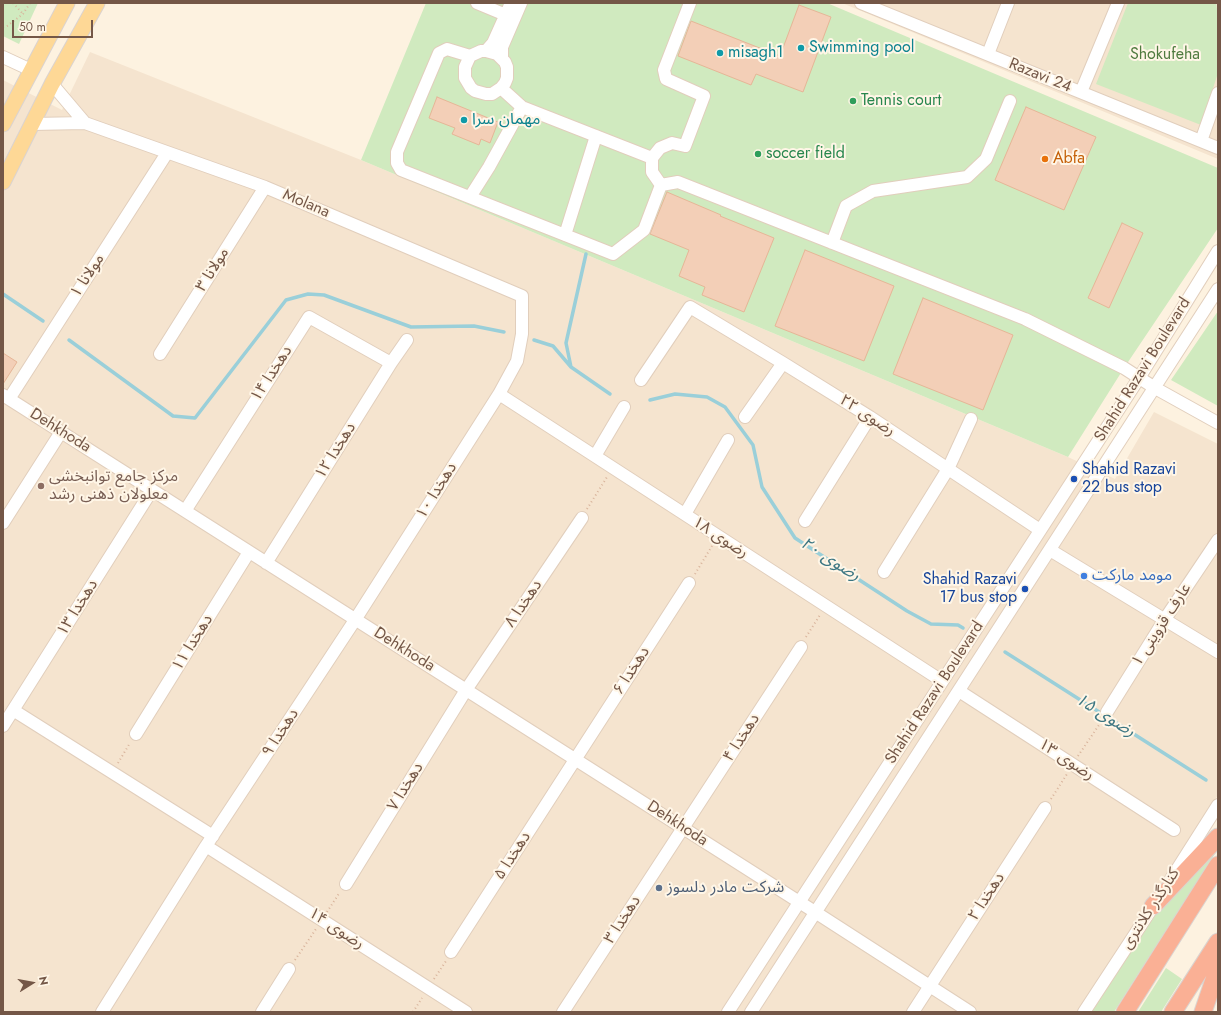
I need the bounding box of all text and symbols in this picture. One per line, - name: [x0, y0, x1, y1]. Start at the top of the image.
- scale bar: [14, 12, 95, 38]
- text: 50 m: [19, 18, 46, 36]
- place label: Swimming pool: [809, 38, 915, 58]
- place label: misagh1: [728, 43, 784, 63]
- marker: Swimming pool: [796, 43, 806, 53]
- park label: Shokufeha: [1130, 45, 1200, 65]
- marker: misagh1: [715, 48, 725, 58]
- street label: Razavi 24: [1006, 55, 1074, 97]
- place label: Tennis court: [861, 91, 941, 111]
- marker: Tennis court: [848, 96, 858, 106]
- place label: مهمان سرا: [472, 110, 540, 130]
- marker: مهمان سرا: [459, 115, 469, 125]
- place label: soccer field: [766, 144, 845, 164]
- marker: soccer field: [753, 149, 763, 159]
- place label: Abfa: [1053, 149, 1085, 169]
- marker: Abfa: [1040, 154, 1050, 164]
- street label: Molana: [280, 186, 332, 222]
- street label: مولانا ۳: [192, 244, 234, 296]
- street label: مولانا ۱: [67, 251, 109, 301]
- street label: Shahid Razavi Boulevard: [1091, 294, 1195, 446]
- street label: دهخدا ۱۴: [247, 343, 297, 405]
- street label: رضوی ۲۲: [835, 391, 899, 441]
- street label: Dehkhoda: [26, 405, 94, 457]
- street label: دهخدا ۱۲: [311, 419, 361, 483]
- street label: دهخدا ۱۰: [412, 459, 462, 523]
- place label: Shahid Razavi 22 bus stop: [1082, 460, 1176, 498]
- place label: مرکز جامع توانبخشی معلولان ذهنی رشد: [49, 467, 178, 505]
- marker: Shahid Razavi 22 bus stop: [1069, 474, 1079, 484]
- marker: مرکز جامع توانبخشی معلولان ذهنی رشد: [36, 481, 46, 491]
- street label: رضوی ۱۸: [688, 513, 752, 563]
- water label: رضوی ۲۰: [796, 534, 864, 586]
- place label: مومد مارکت: [1092, 566, 1172, 586]
- place label: Shahid Razavi 17 bus stop: [923, 570, 1017, 608]
- marker: مومد مارکت: [1079, 571, 1089, 581]
- street label: دهخدا ۱۳: [53, 576, 103, 640]
- street label: دهخدا ۸: [501, 577, 547, 631]
- street label: عارف قزوینی ۱: [1128, 580, 1196, 670]
- marker: Shahid Razavi 17 bus stop: [1020, 584, 1030, 594]
- street label: دهخدا ۱۱: [168, 611, 218, 675]
- street label: Shahid Razavi Boulevard: [882, 618, 988, 768]
- street label: Dehkhoda: [370, 624, 438, 676]
- street label: دهخدا ۶: [609, 643, 655, 699]
- water label: رضوی ۱۵: [1071, 690, 1139, 742]
- street label: دهخدا ۹: [258, 705, 304, 761]
- street label: دهخدا ۴: [719, 710, 765, 766]
- street label: رضوی ۱۳: [1034, 735, 1098, 785]
- street label: دهخدا ۷: [384, 759, 428, 815]
- street label: Dehkhoda: [643, 797, 711, 851]
- street label: دهخدا ۵: [490, 828, 536, 884]
- street label: کنارگذر کلانتری: [1118, 865, 1184, 953]
- street label: دهخدا ۲: [964, 869, 1010, 925]
- place label: شرکت مادر دلسوز: [667, 878, 784, 898]
- marker: شرکت مادر دلسوز: [654, 883, 664, 893]
- street label: دهخدا ۳: [600, 892, 646, 948]
- street label: رضوی ۱۴: [304, 904, 368, 954]
- north arrow: [12, 963, 52, 1003]
- text: N: [35, 975, 52, 987]

